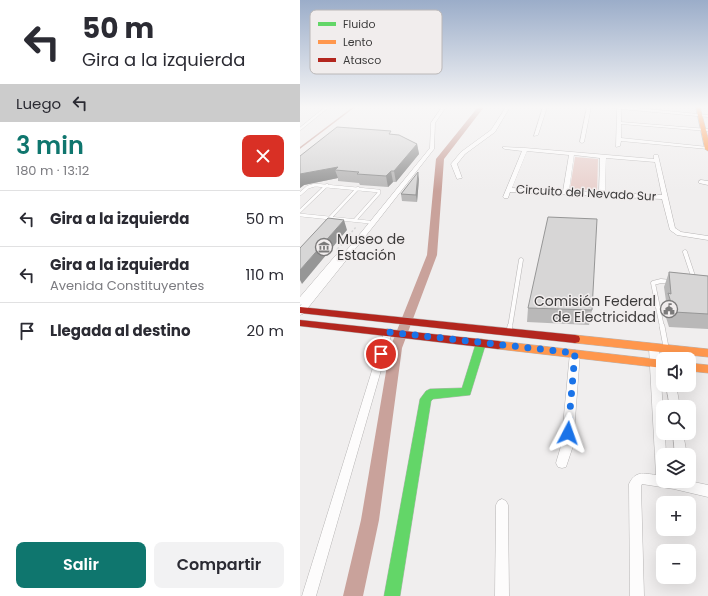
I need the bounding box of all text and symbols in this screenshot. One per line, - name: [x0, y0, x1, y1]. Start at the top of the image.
- text: 50 m: [82, 9, 154, 48]
- legend: [310, 10, 442, 74]
- icon: left: [16, 16, 68, 68]
- text: Fluido: [343, 16, 375, 32]
- text: Lento: [343, 34, 373, 50]
- text: Gira a la izquierda: [82, 47, 245, 72]
- text: Atasco: [343, 52, 381, 68]
- icon: left: [69, 92, 91, 114]
- text: Luego: [16, 93, 61, 114]
- text: 3 min: [16, 129, 84, 162]
- button: close: [242, 135, 284, 177]
- text: 180 m · 13:12: [16, 161, 89, 180]
- street label: Circuito del Nevado Sur: [515, 180, 657, 205]
- icon: left: [16, 208, 38, 230]
- text: Gira a la izquierda: [50, 208, 189, 229]
- text: 50 m: [246, 208, 284, 229]
- place label: Museo de Estación: [337, 229, 405, 265]
- museum icon: Museo de Estación: [314, 237, 334, 257]
- text: Gira a la izquierda: [50, 254, 189, 275]
- icon: left: [16, 264, 38, 286]
- text: 110 m: [246, 264, 284, 285]
- text: Avenida Constituyentes: [50, 276, 204, 295]
- place label: Comisión Federal de Electricidad: [534, 291, 656, 327]
- public building icon: Comisión Federal de Electricidad: [659, 299, 679, 319]
- icon: arrive: [16, 320, 38, 342]
- text: Llegada al destino: [50, 320, 191, 341]
- text: 20 m: [246, 320, 284, 341]
- pin: [364, 337, 398, 371]
- icon: arrive: [370, 343, 392, 365]
- map controls: [656, 352, 696, 584]
- button: sound: [656, 352, 696, 392]
- button: search: [656, 400, 696, 440]
- position arrow: [547, 412, 589, 454]
- button: layers: [656, 448, 696, 488]
- button: +: [656, 496, 696, 536]
- button: Salir: [16, 542, 146, 588]
- button: Compartir: [154, 542, 284, 588]
- button: −: [656, 544, 696, 584]

